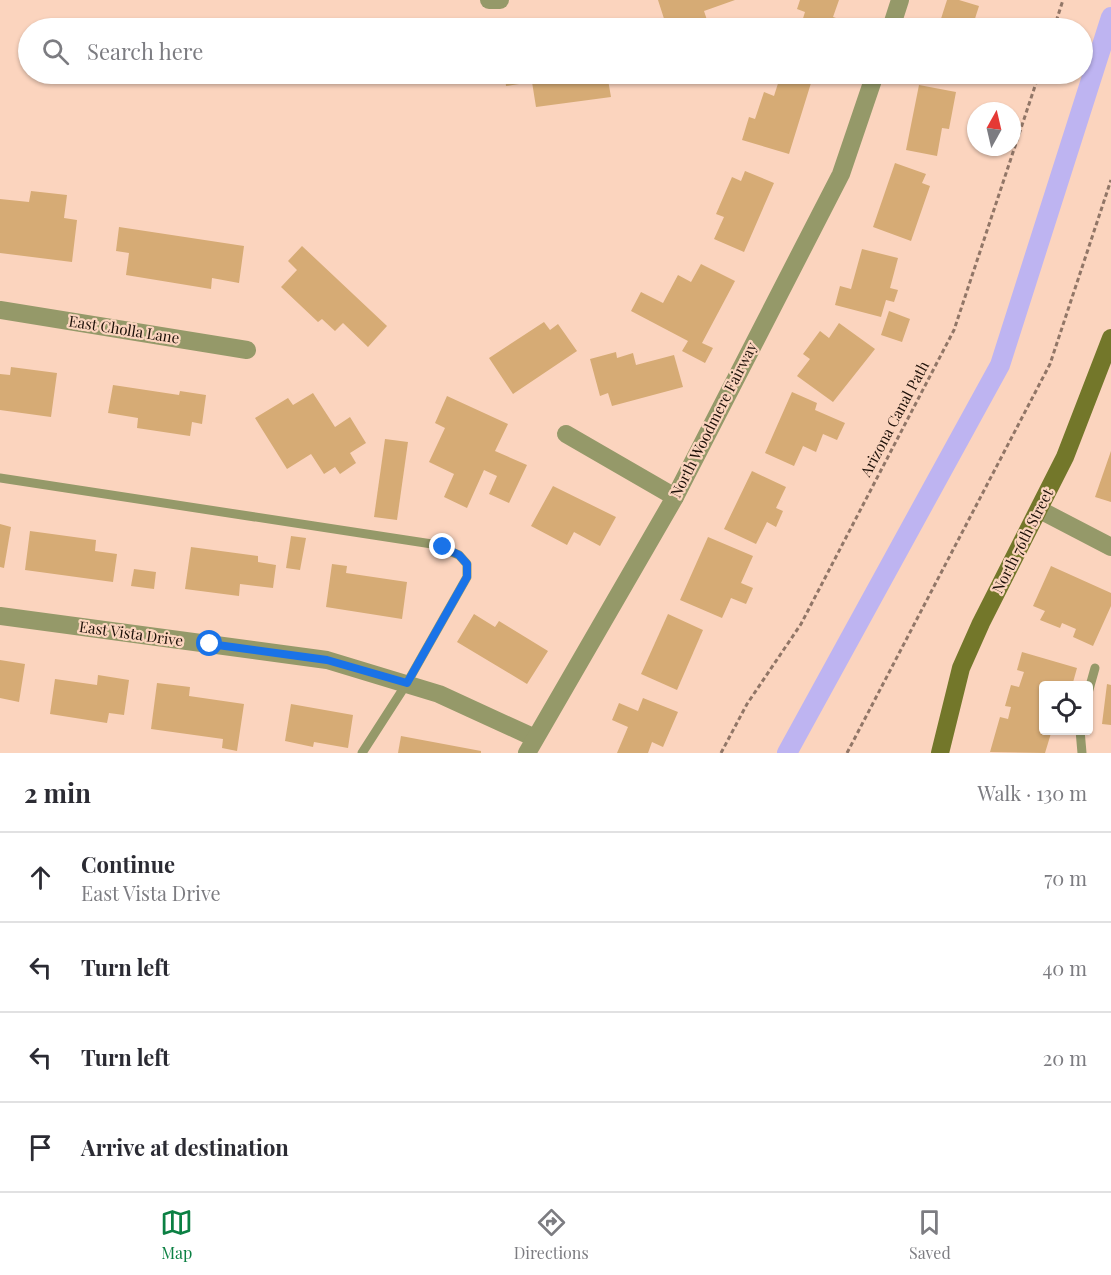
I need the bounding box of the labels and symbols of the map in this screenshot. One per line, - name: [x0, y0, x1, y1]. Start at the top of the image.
- north arrow: [967, 102, 1021, 156]
- street label: East Cholla Lane: [67, 310, 181, 348]
- street label: North Woodmere Fairway: [665, 338, 761, 501]
- street label: Arizona Canal Path: [855, 357, 933, 481]
- street label: North 76th Street: [987, 484, 1057, 596]
- route end: [429, 533, 455, 559]
- street label: East Vista Drive: [78, 616, 184, 650]
- route start: [196, 630, 222, 656]

